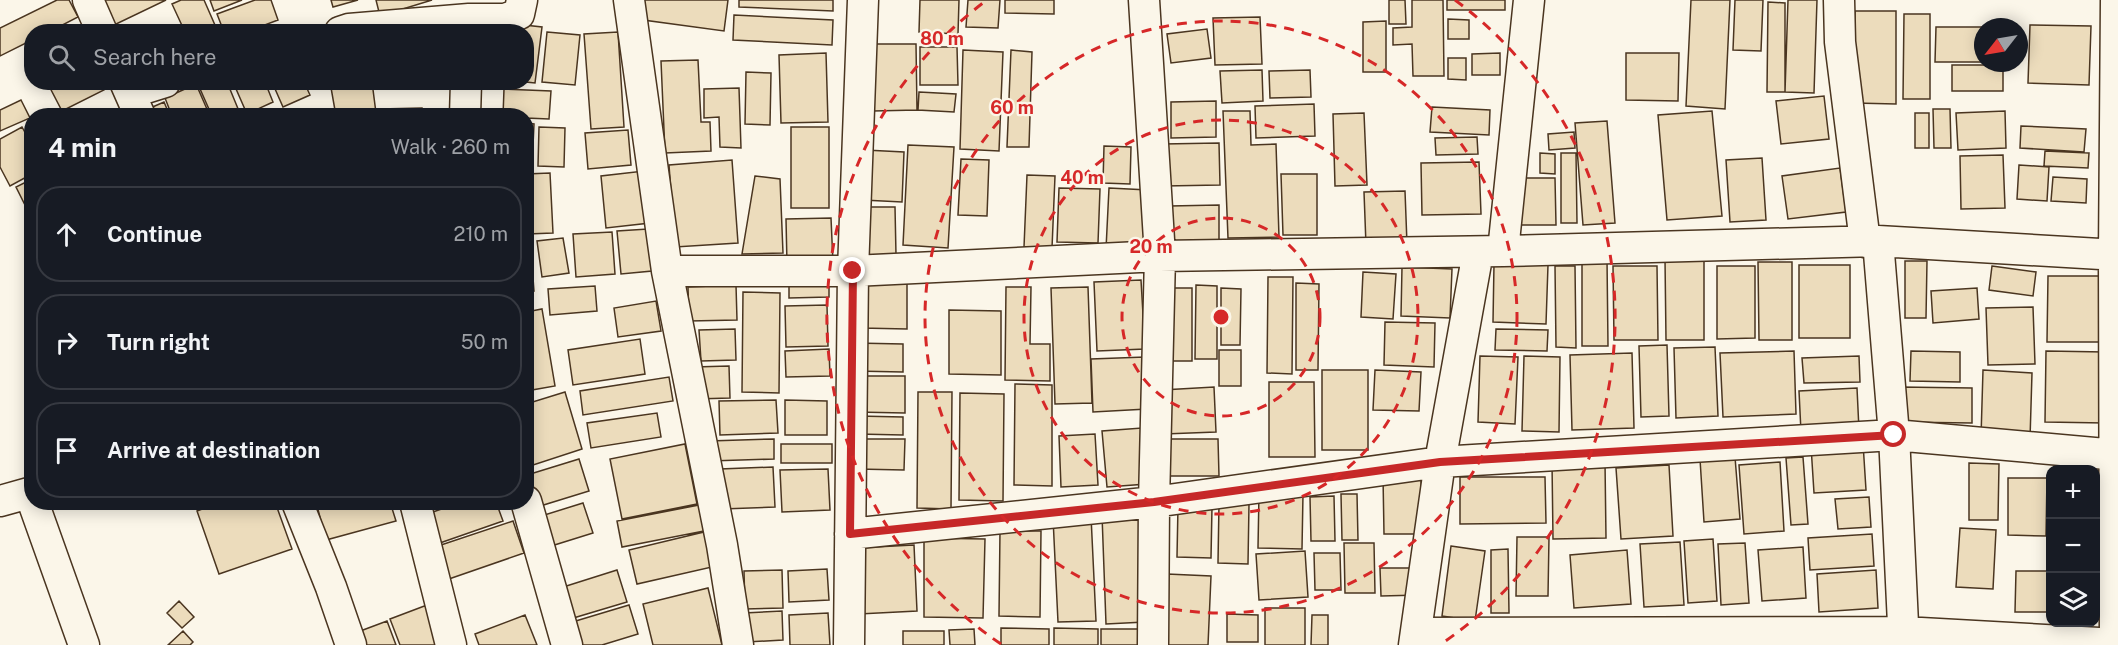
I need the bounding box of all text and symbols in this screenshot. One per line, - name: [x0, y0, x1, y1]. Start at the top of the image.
- north arrow: [1974, 18, 2028, 72]
- search box: [24, 24, 534, 90]
- text: 80 m: [920, 28, 964, 49]
- icon: search: [45, 41, 78, 74]
- text: Search here: [93, 44, 217, 70]
- text: 60 m: [990, 97, 1034, 118]
- text: 4 min: [48, 132, 117, 163]
- text: Walk · 260 m: [391, 135, 510, 159]
- text: 40 m: [1060, 167, 1104, 188]
- icon: ahead: [50, 218, 83, 251]
- text: Continue: [107, 221, 202, 247]
- text: 210 m: [454, 222, 508, 246]
- text: 20 m: [1129, 236, 1173, 257]
- route end: [839, 257, 865, 283]
- centre of rings: [1211, 307, 1231, 327]
- icon: right: [50, 326, 83, 359]
- text: Turn right: [107, 329, 210, 355]
- text: 50 m: [461, 330, 508, 354]
- route start: [1880, 421, 1906, 447]
- icon: arrive: [50, 434, 83, 467]
- text: Arrive at destination: [107, 437, 320, 463]
- map controls: [2046, 465, 2100, 627]
- button: +: [2046, 465, 2100, 519]
- button: −: [2046, 519, 2100, 573]
- button: layers: [2046, 573, 2100, 627]

